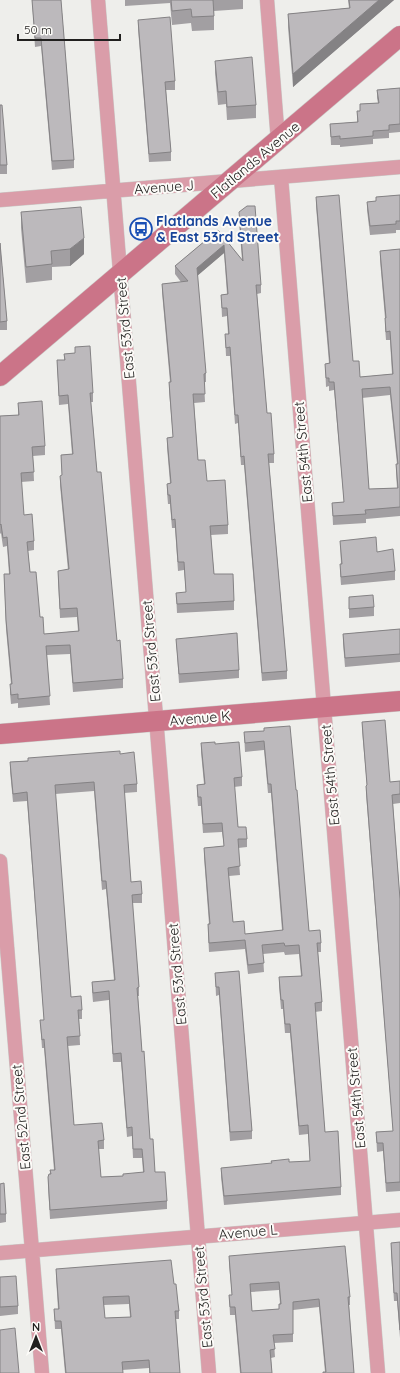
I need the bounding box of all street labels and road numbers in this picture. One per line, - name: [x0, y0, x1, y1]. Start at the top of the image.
- street label: Flatlands Avenue: [207, 117, 303, 203]
- street label: Avenue J: [134, 176, 194, 198]
- street label: East 53rd Street: [112, 276, 138, 380]
- street label: East 54th Street: [290, 400, 316, 503]
- street label: East 53rd Street: [138, 599, 164, 703]
- street label: Avenue K: [169, 706, 231, 730]
- street label: East 54th Street: [317, 723, 343, 826]
- street label: East 53rd Street: [164, 922, 190, 1026]
- street label: East 54th Street: [343, 1046, 369, 1149]
- street label: East 52nd Street: [7, 1063, 35, 1170]
- street label: Avenue L: [218, 1220, 279, 1244]
- street label: East 53rd Street: [190, 1245, 216, 1349]

